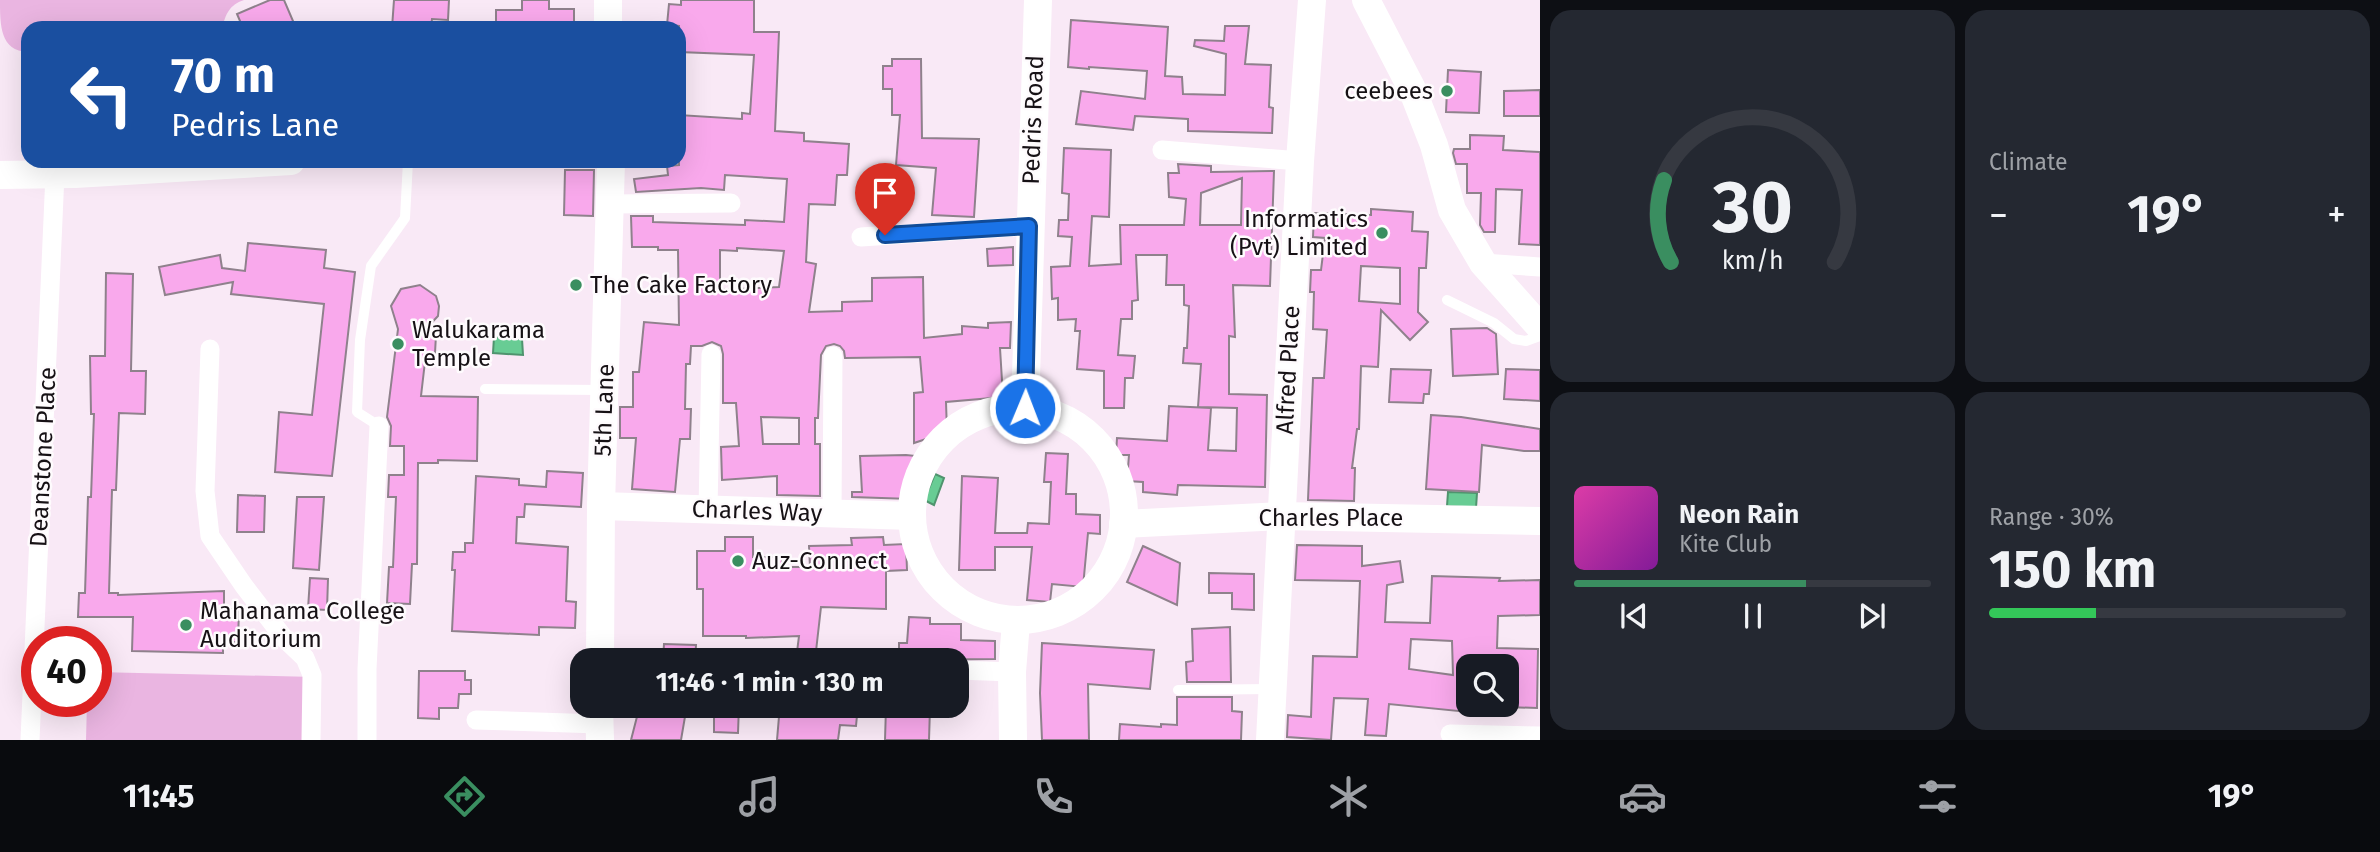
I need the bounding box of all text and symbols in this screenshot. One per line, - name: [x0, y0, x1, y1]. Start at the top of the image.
- text: 70 m: [171, 46, 275, 105]
- icon: left: [56, 49, 147, 140]
- street label: Pedris Road: [1017, 55, 1049, 185]
- place label: ceebees: [1344, 77, 1433, 105]
- marker: ceebees: [1439, 83, 1455, 99]
- text: Pedris Lane: [171, 106, 339, 144]
- text: Climate: [1989, 148, 2068, 176]
- pin: [855, 163, 915, 235]
- text: 30: [1711, 164, 1793, 251]
- icon: arrive: [866, 174, 904, 212]
- text: 19°: [2127, 183, 2208, 246]
- text: −: [1989, 192, 2008, 238]
- text: +: [2327, 192, 2346, 238]
- place label: Informatics (Pvt) Limited: [1230, 205, 1368, 261]
- marker: Informatics (Pvt) Limited: [1374, 225, 1390, 241]
- text: km/h: [1722, 246, 1783, 276]
- place label: The Cake Factory: [590, 271, 772, 299]
- marker: The Cake Factory: [568, 277, 584, 293]
- street label: Alfred Place: [1271, 305, 1305, 435]
- place label: Walukarama Temple: [412, 316, 545, 372]
- marker: Walukarama Temple: [390, 336, 406, 352]
- street label: 5th Lane: [588, 363, 620, 457]
- street label: Deanstone Place: [24, 366, 62, 548]
- position arrow: [988, 371, 1062, 445]
- street label: Charles Way: [691, 495, 823, 527]
- text: Neon Rain: [1679, 499, 1799, 530]
- text: Range · 30%: [1989, 503, 2114, 531]
- street label: Charles Place: [1259, 504, 1403, 532]
- text: Kite Club: [1679, 530, 1772, 558]
- text: 150 km: [1989, 538, 2156, 601]
- place label: Auz-Connect: [752, 547, 888, 575]
- marker: Auz-Connect: [730, 553, 746, 569]
- place label: Mahanama College Auditorium: [200, 597, 405, 653]
- icon: previous: [1615, 597, 1653, 635]
- icon: pause: [1734, 597, 1772, 635]
- icon: next: [1853, 597, 1891, 635]
- marker: Mahanama College Auditorium: [178, 617, 194, 633]
- speed limit sign: 40: [21, 626, 112, 717]
- map controls: [1456, 654, 1519, 717]
- button: search: [1456, 654, 1519, 717]
- text: 11:46 · 1 min · 130 m: [656, 667, 883, 698]
- icon: directions: [440, 772, 489, 821]
- icon: music: [735, 772, 784, 821]
- icon: phone: [1029, 772, 1078, 821]
- icon: climate: [1324, 772, 1373, 821]
- icon: car: [1618, 772, 1667, 821]
- icon: filters: [1913, 772, 1962, 821]
- text: 11:45: [123, 777, 194, 815]
- text: 19°: [2208, 777, 2257, 815]

